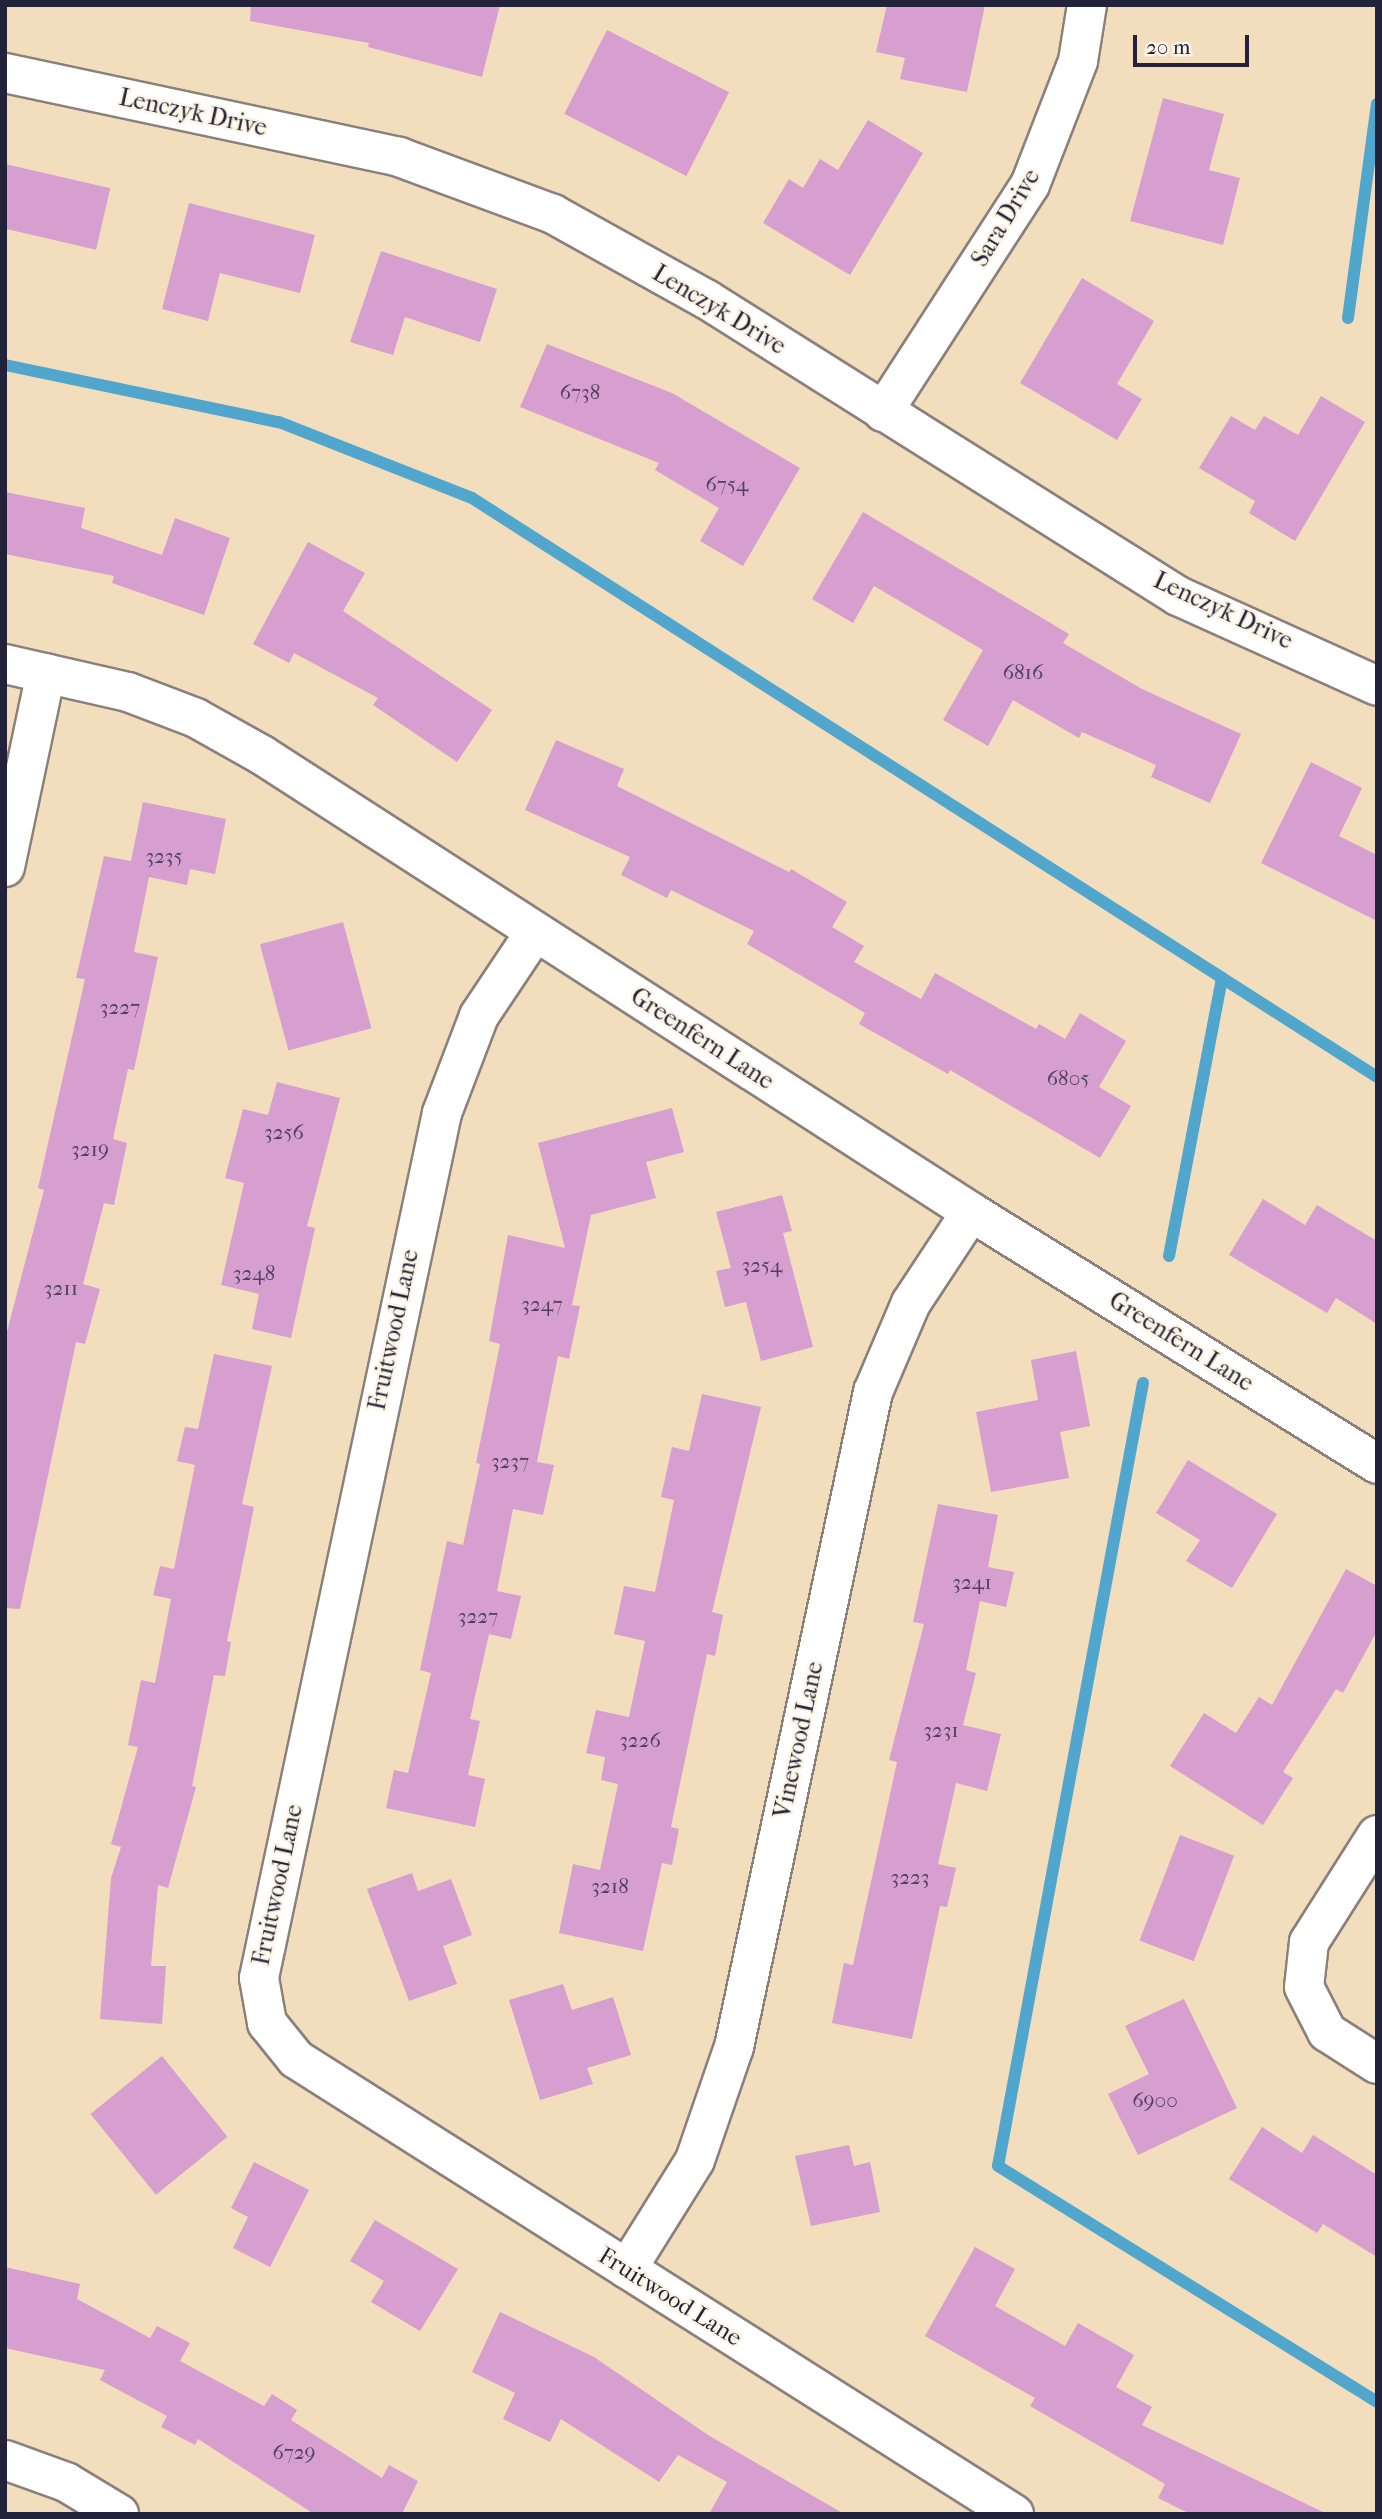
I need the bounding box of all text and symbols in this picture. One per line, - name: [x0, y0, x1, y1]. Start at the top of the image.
- scale bar: [1137, 21, 1252, 65]
- text: 20 m: [1146, 35, 1190, 59]
- street label: Lenczyk Drive: [117, 83, 269, 143]
- street label: Sara Drive: [966, 164, 1046, 272]
- street label: Lenczyk Drive: [647, 259, 791, 361]
- house number: 6738: [560, 379, 600, 405]
- house number: 6754: [706, 471, 748, 497]
- street label: Lenczyk Drive: [1149, 566, 1297, 656]
- house number: 6816: [1003, 659, 1043, 685]
- house number: 3235: [145, 843, 183, 869]
- street label: Greenfern Lane: [625, 982, 779, 1096]
- house number: 3227: [100, 994, 140, 1020]
- house number: 6805: [1047, 1065, 1089, 1091]
- house number: 3256: [264, 1119, 304, 1145]
- house number: 3219: [71, 1136, 109, 1162]
- street label: Fruitwood Lane: [363, 1247, 425, 1413]
- house number: 3254: [742, 1252, 782, 1278]
- house number: 3248: [233, 1260, 275, 1286]
- house number: 3211: [44, 1275, 78, 1301]
- street label: Greenfern Lane: [1103, 1286, 1259, 1398]
- house number: 3247: [521, 1291, 563, 1317]
- house number: 3237: [491, 1448, 529, 1474]
- house number: 3241: [952, 1569, 992, 1595]
- house number: 3227: [458, 1603, 498, 1629]
- street label: Vinewood Lane: [768, 1659, 830, 1821]
- house number: 3231: [923, 1717, 959, 1743]
- house number: 3226: [619, 1727, 661, 1753]
- street label: Fruitwood Lane: [247, 1802, 309, 1968]
- house number: 3223: [891, 1864, 929, 1890]
- house number: 3218: [591, 1873, 629, 1899]
- house number: 6900: [1132, 2087, 1178, 2113]
- street label: Fruitwood Lane: [593, 2241, 747, 2353]
- house number: 6729: [272, 2439, 316, 2465]

